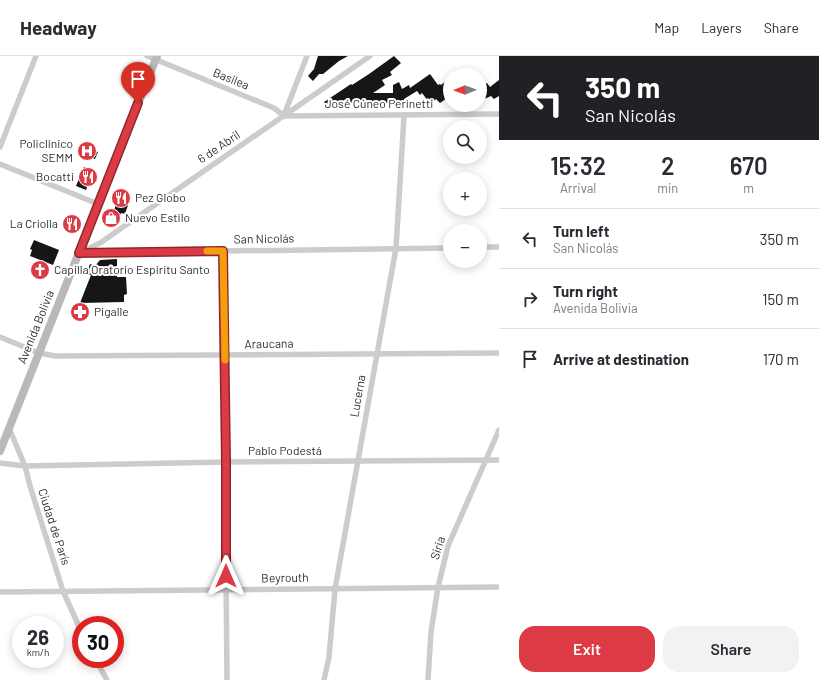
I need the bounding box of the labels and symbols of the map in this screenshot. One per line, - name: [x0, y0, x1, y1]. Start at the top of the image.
- pin: [121, 62, 155, 103]
- street label: Basilea: [211, 65, 251, 92]
- north arrow: [443, 68, 487, 112]
- street label: José Cúneo Perinetti: [325, 96, 433, 110]
- street label: 6 de Abril: [195, 127, 242, 165]
- place label: Policlinico SEMM: [19, 136, 73, 164]
- hospital icon: Policlinico SEMM: [76, 140, 98, 162]
- restaurant icon: Bocatti: [77, 166, 99, 188]
- place label: Bocatti: [36, 169, 74, 183]
- restaurant icon: Pez Globo: [110, 187, 132, 209]
- place label: Pez Globo: [135, 190, 186, 204]
- shop icon: Nuevo Estilo: [100, 207, 122, 229]
- place label: Nuevo Estilo: [125, 210, 190, 224]
- restaurant icon: La Criolla: [61, 213, 83, 235]
- place label: La Criolla: [10, 216, 58, 230]
- street label: San Nicolás: [234, 230, 295, 246]
- church icon: Capilla Oratorio Espiritu Santo: [29, 259, 51, 281]
- place label: Capilla Oratorio Espiritu Santo: [54, 262, 210, 276]
- street label: Avenida Bolivia: [14, 288, 56, 366]
- pharmacy icon: Pigalle: [69, 301, 91, 323]
- place label: Pigalle: [94, 304, 129, 318]
- street label: Araucana: [244, 336, 294, 350]
- street label: Lucerna: [346, 374, 368, 418]
- street label: Pablo Podestá: [248, 443, 322, 457]
- street label: Ciudad de París: [36, 487, 74, 567]
- street label: Siria: [427, 534, 447, 561]
- position arrow: [205, 555, 247, 597]
- street label: Beyrouth: [261, 570, 309, 584]
- speed limit sign: 30: [72, 616, 124, 668]

